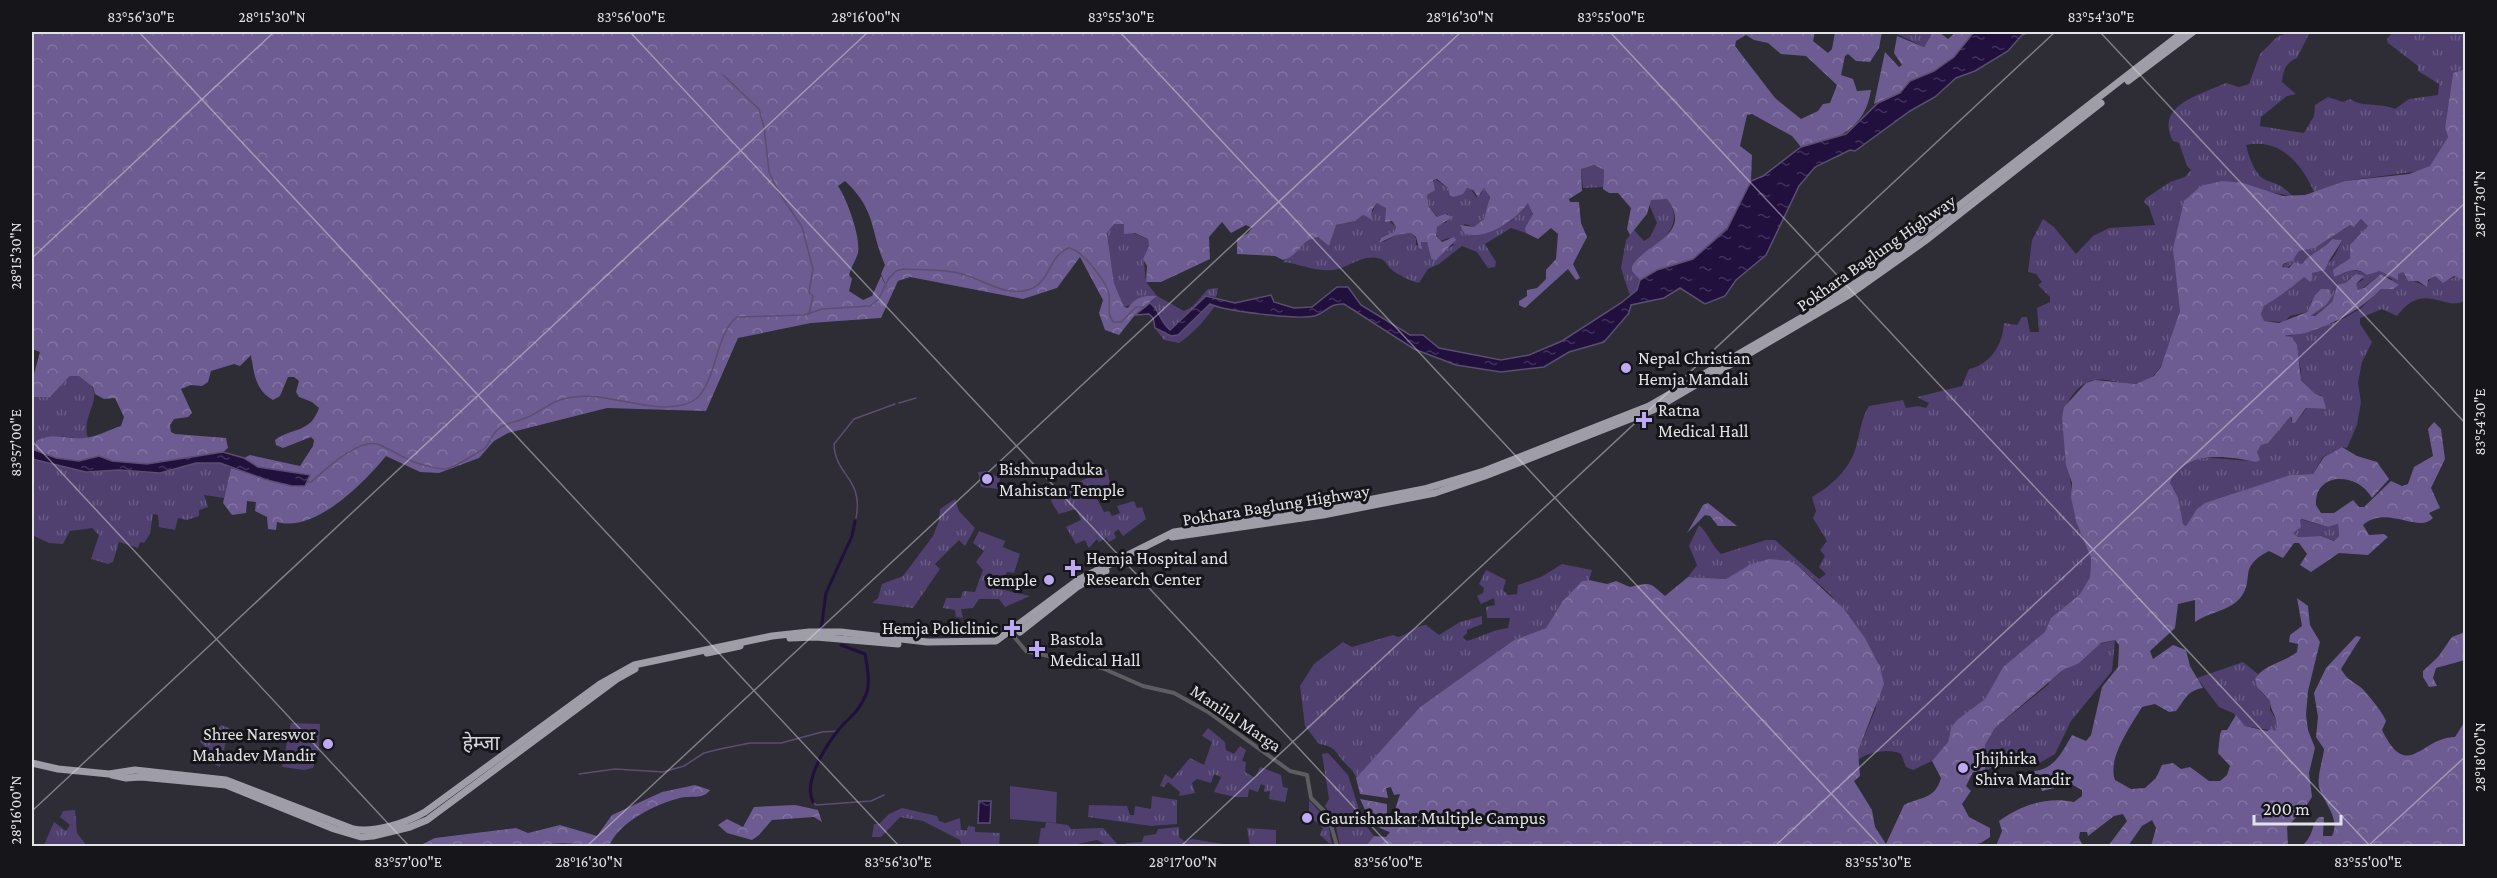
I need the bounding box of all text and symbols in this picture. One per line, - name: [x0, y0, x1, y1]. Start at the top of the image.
- text: 83°56'30"E: [107, 9, 175, 25]
- text: 28°15'30"N: [238, 9, 306, 25]
- text: 83°56'00"E: [597, 9, 665, 25]
- text: 28°16'00"N: [832, 9, 901, 25]
- text: 83°55'30"E: [1088, 9, 1154, 25]
- text: 28°16'30"N: [1426, 9, 1494, 25]
- text: 83°55'00"E: [1577, 9, 1645, 25]
- text: 83°54'30"E: [2067, 9, 2135, 25]
- text: 28°17'30"N: [2472, 170, 2488, 238]
- street label: Pokhara Baglung Highway: [1793, 190, 1960, 316]
- text: 28°15'30"N: [8, 222, 24, 290]
- place label: Nepal Christian Hemja Mandali: [1638, 348, 1751, 390]
- marker: Nepal Christian Hemja Mandali: [1619, 361, 1633, 375]
- text: 83°54'30"E: [2472, 388, 2488, 456]
- place label: Ratna Medical Hall: [1658, 400, 1749, 441]
- text: 83°57'00"E: [8, 409, 24, 477]
- marker: Ratna Medical Hall: [1635, 411, 1653, 429]
- place label: Bishnupaduka Mahistan Temple: [999, 459, 1125, 500]
- marker: Bishnupaduka Mahistan Temple: [980, 472, 994, 486]
- street label: Pokhara Baglung Highway: [1181, 480, 1372, 530]
- place label: Hemja Hospital and Research Center: [1086, 548, 1229, 589]
- marker: Hemja Hospital and Research Center: [1064, 559, 1082, 577]
- place label: temple: [987, 570, 1037, 590]
- marker: temple: [1042, 573, 1056, 587]
- place label: Hemja Policlinic: [882, 618, 999, 639]
- marker: Hemja Policlinic: [1003, 619, 1021, 637]
- place label: Bastola Medical Hall: [1050, 629, 1141, 670]
- marker: Bastola Medical Hall: [1028, 640, 1046, 658]
- street label: Manilal Marga: [1187, 680, 1285, 756]
- text: 28°18'00"N: [2472, 722, 2488, 792]
- place label: Shree Nareswor Mahadev Mandir: [192, 724, 317, 765]
- district label: हेम्जा: [462, 731, 500, 754]
- marker: Shree Nareswor Mahadev Mandir: [321, 737, 335, 751]
- place label: Jhijhirka Shiva Mandir: [1973, 748, 2072, 789]
- marker: Jhijhirka Shiva Mandir: [1956, 761, 1970, 775]
- text: 28°16'00"N: [8, 775, 24, 844]
- scale bar: [2254, 788, 2341, 826]
- text: 200 m: [2263, 799, 2310, 819]
- place label: Gaurishankar Multiple Campus: [1319, 808, 1545, 828]
- marker: Gaurishankar Multiple Campus: [1300, 811, 1314, 825]
- text: 83°57'00"E: [374, 854, 442, 870]
- text: 28°16'30"N: [555, 854, 623, 870]
- text: 83°56'30"E: [864, 854, 932, 870]
- text: 28°17'00"N: [1149, 854, 1217, 870]
- text: 83°56'00"E: [1354, 854, 1422, 870]
- text: 83°55'30"E: [1845, 854, 1911, 870]
- text: 83°55'00"E: [2334, 854, 2402, 870]

